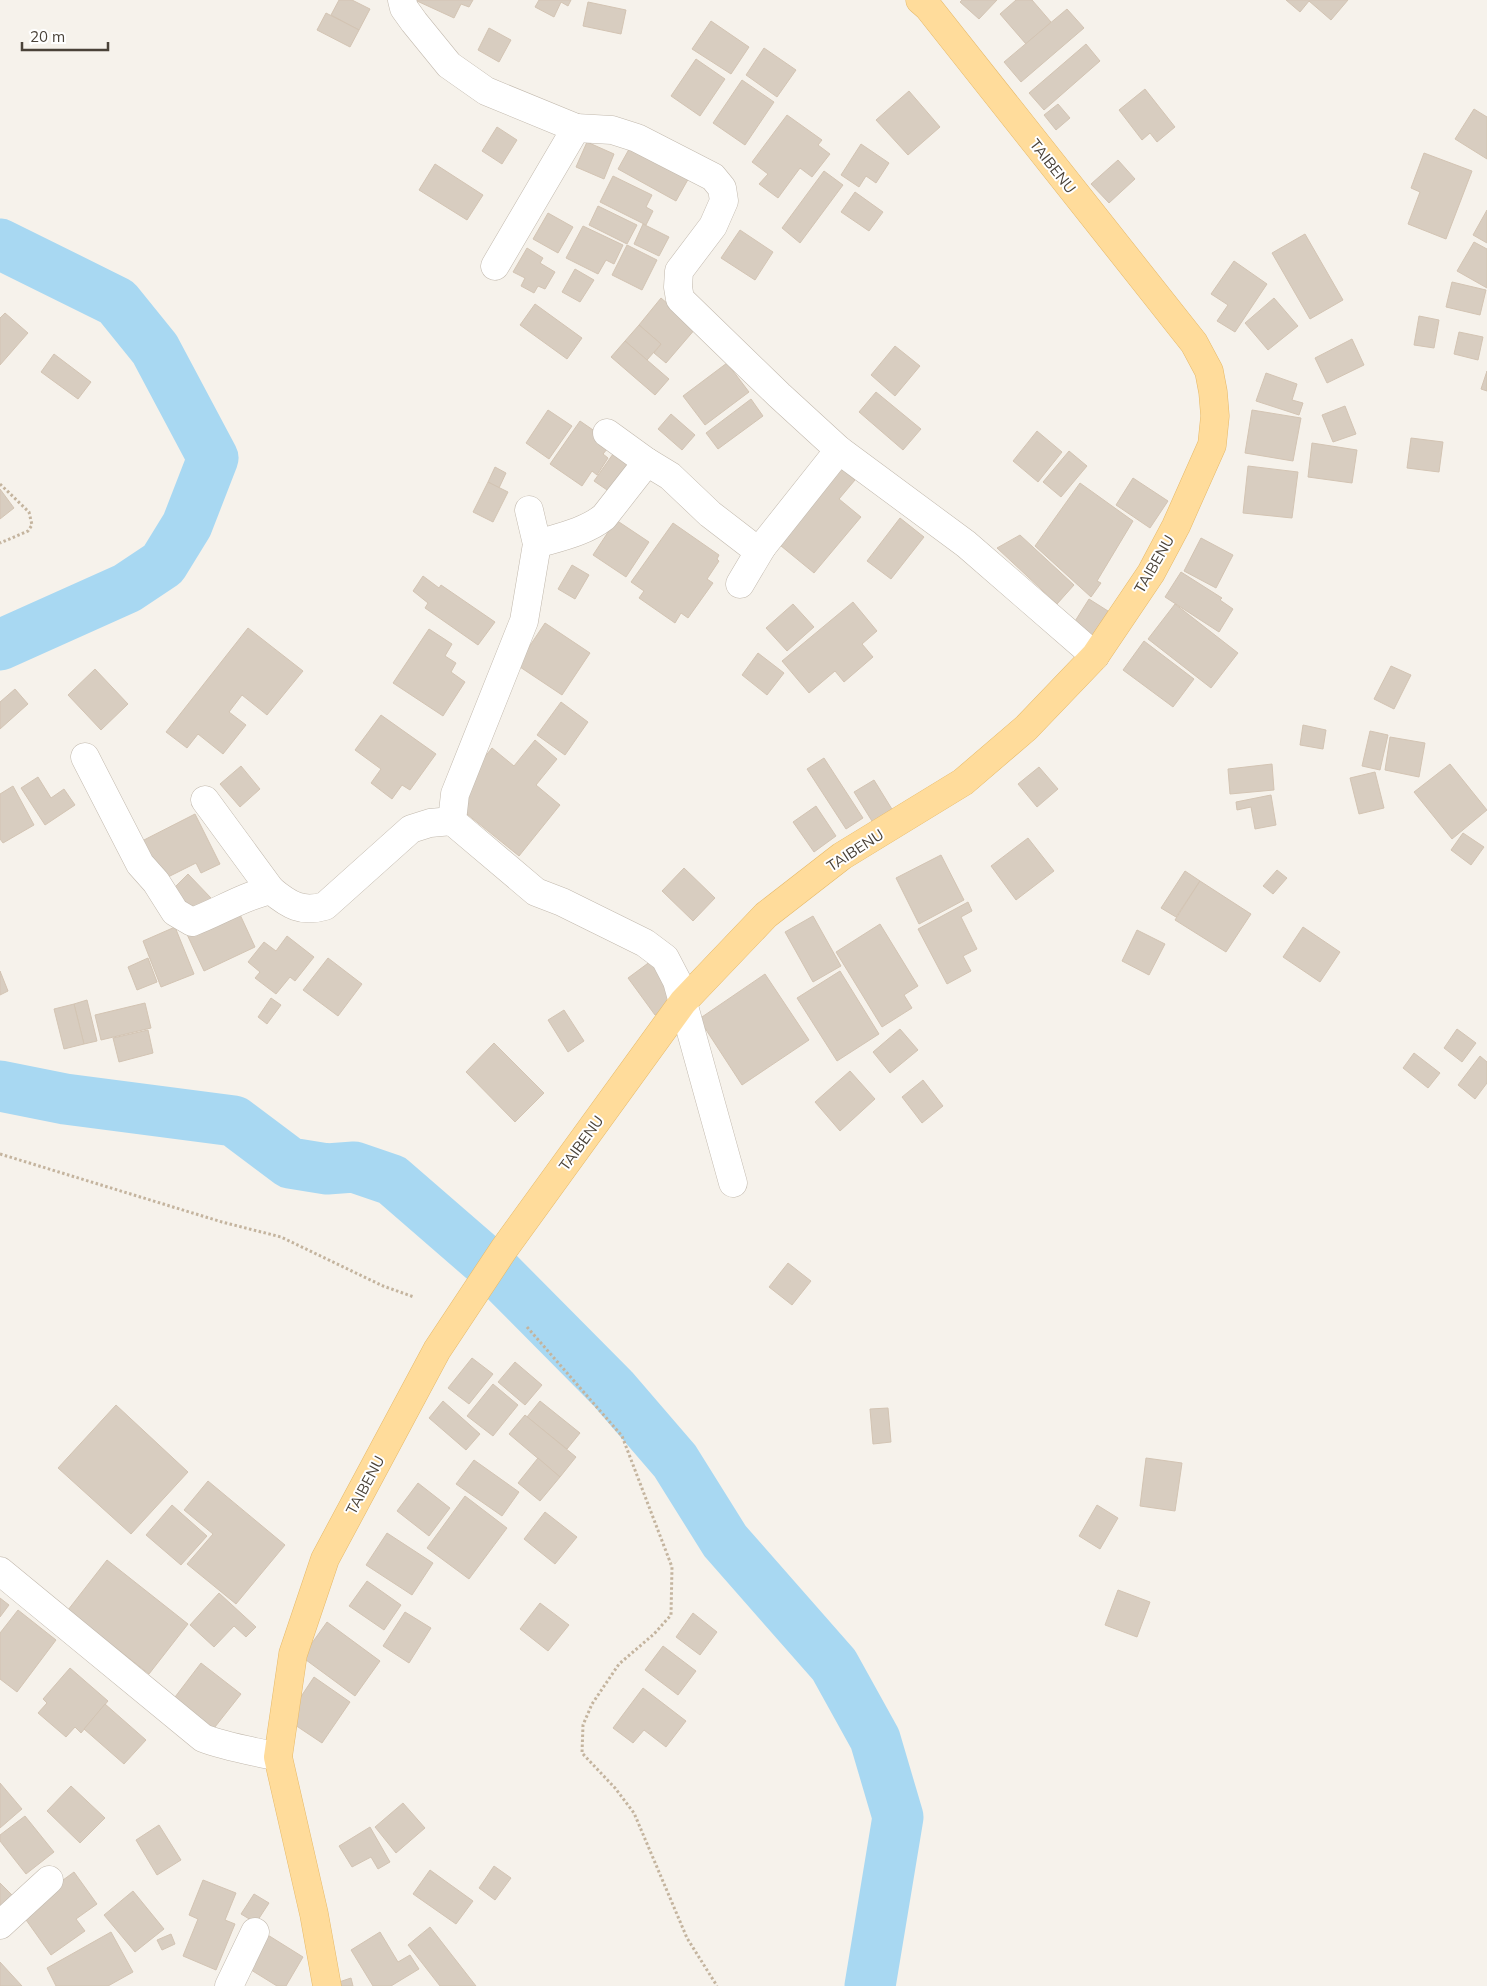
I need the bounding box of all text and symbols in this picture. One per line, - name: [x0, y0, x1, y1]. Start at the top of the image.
- scale bar: [22, 20, 109, 52]
- text: 20 m: [30, 27, 65, 46]
- street label: TAIBENU: [1026, 135, 1080, 197]
- street label: TAIBENU: [1130, 532, 1178, 596]
- street label: TAIBENU: [823, 825, 887, 875]
- street label: TAIBENU: [555, 1112, 607, 1174]
- street label: TAIBENU: [342, 1452, 388, 1518]

